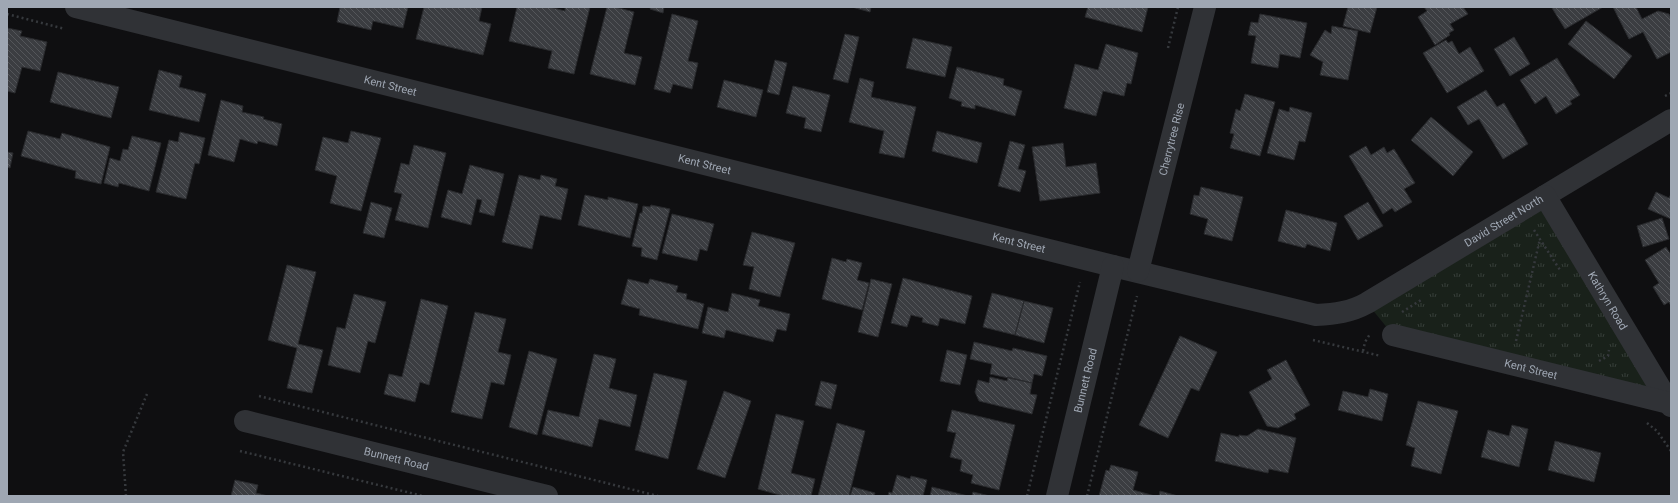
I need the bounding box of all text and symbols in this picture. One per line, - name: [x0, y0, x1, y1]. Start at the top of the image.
- street label: Kent Street: [363, 73, 419, 98]
- street label: Cherrytree Rise: [1156, 101, 1187, 177]
- street label: Kent Street: [677, 151, 733, 177]
- street label: David Street North: [1462, 192, 1545, 249]
- street label: Kent Street: [991, 230, 1047, 255]
- street label: Kathryn Road: [1585, 269, 1630, 332]
- street label: Bunnett Road: [1071, 347, 1099, 414]
- street label: Kent Street: [1503, 356, 1559, 382]
- street label: Bunnett Road: [363, 444, 430, 473]

